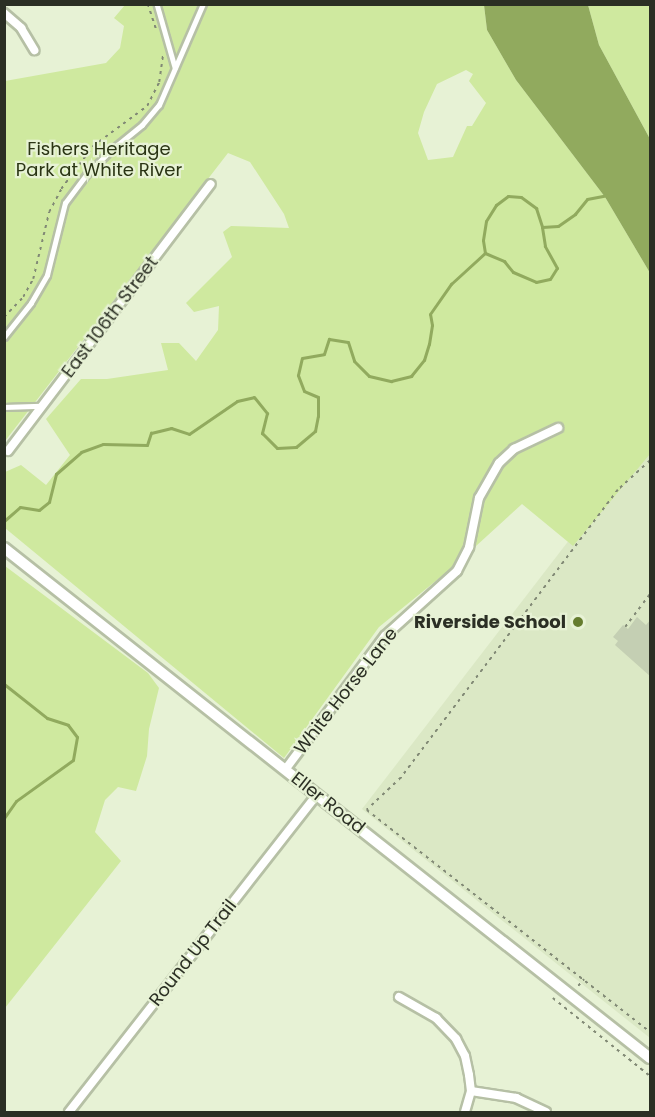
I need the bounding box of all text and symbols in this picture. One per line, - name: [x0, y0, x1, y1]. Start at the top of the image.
- park label: Fishers Heritage Park at White River: [16, 139, 182, 182]
- street label: East 106th Street: [57, 252, 163, 382]
- place label: Riverside School: [414, 611, 566, 633]
- marker: Riverside School: [571, 615, 585, 629]
- street label: White Horse Lane: [290, 623, 402, 759]
- street label: Eller Road: [287, 768, 369, 838]
- street label: Round Up Trail: [145, 895, 241, 1011]

